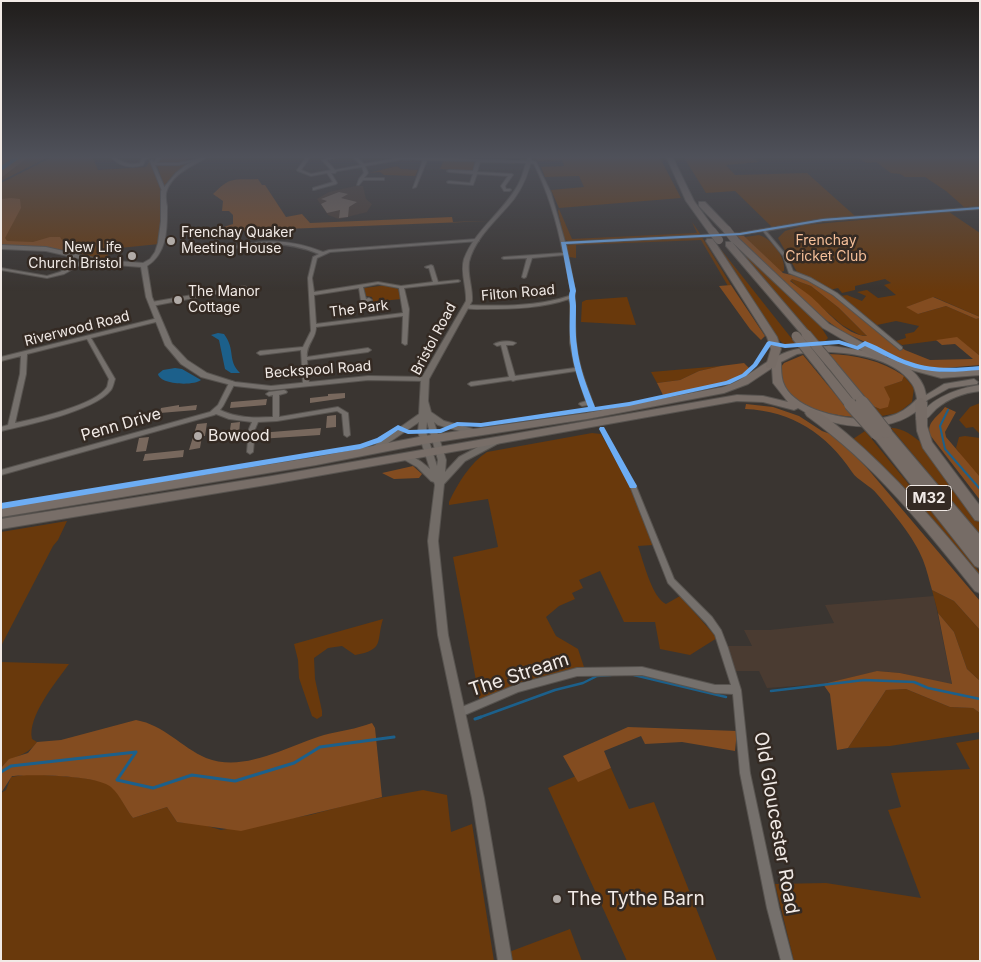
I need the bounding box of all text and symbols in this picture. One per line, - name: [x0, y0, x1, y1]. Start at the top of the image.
- place label: Frenchay Quaker Meeting House: [181, 225, 294, 258]
- park label: Frenchay Cricket Club: [785, 233, 867, 266]
- marker: Frenchay Quaker Meeting House: [165, 235, 177, 247]
- place label: New Life Church Bristol: [28, 240, 122, 272]
- marker: New Life Church Bristol: [126, 250, 138, 262]
- street label: Filton Road: [480, 281, 556, 305]
- place label: The Manor Cottage: [188, 284, 260, 316]
- marker: The Manor Cottage: [172, 294, 184, 306]
- street label: The Park: [329, 297, 389, 321]
- street label: Bristol Road: [408, 300, 460, 378]
- street label: Riverwood Road: [23, 308, 131, 350]
- street label: Beckspool Road: [264, 358, 372, 382]
- street label: Penn Drive: [79, 404, 163, 446]
- place label: Bowood: [208, 426, 270, 446]
- marker: Bowood: [192, 430, 204, 442]
- road number: M32: [906, 486, 952, 510]
- street label: The Stream: [466, 648, 572, 702]
- street label: Old Gloucester Road: [749, 730, 803, 916]
- place label: The Tythe Barn: [567, 888, 705, 910]
- marker: The Tythe Barn: [551, 893, 563, 905]

